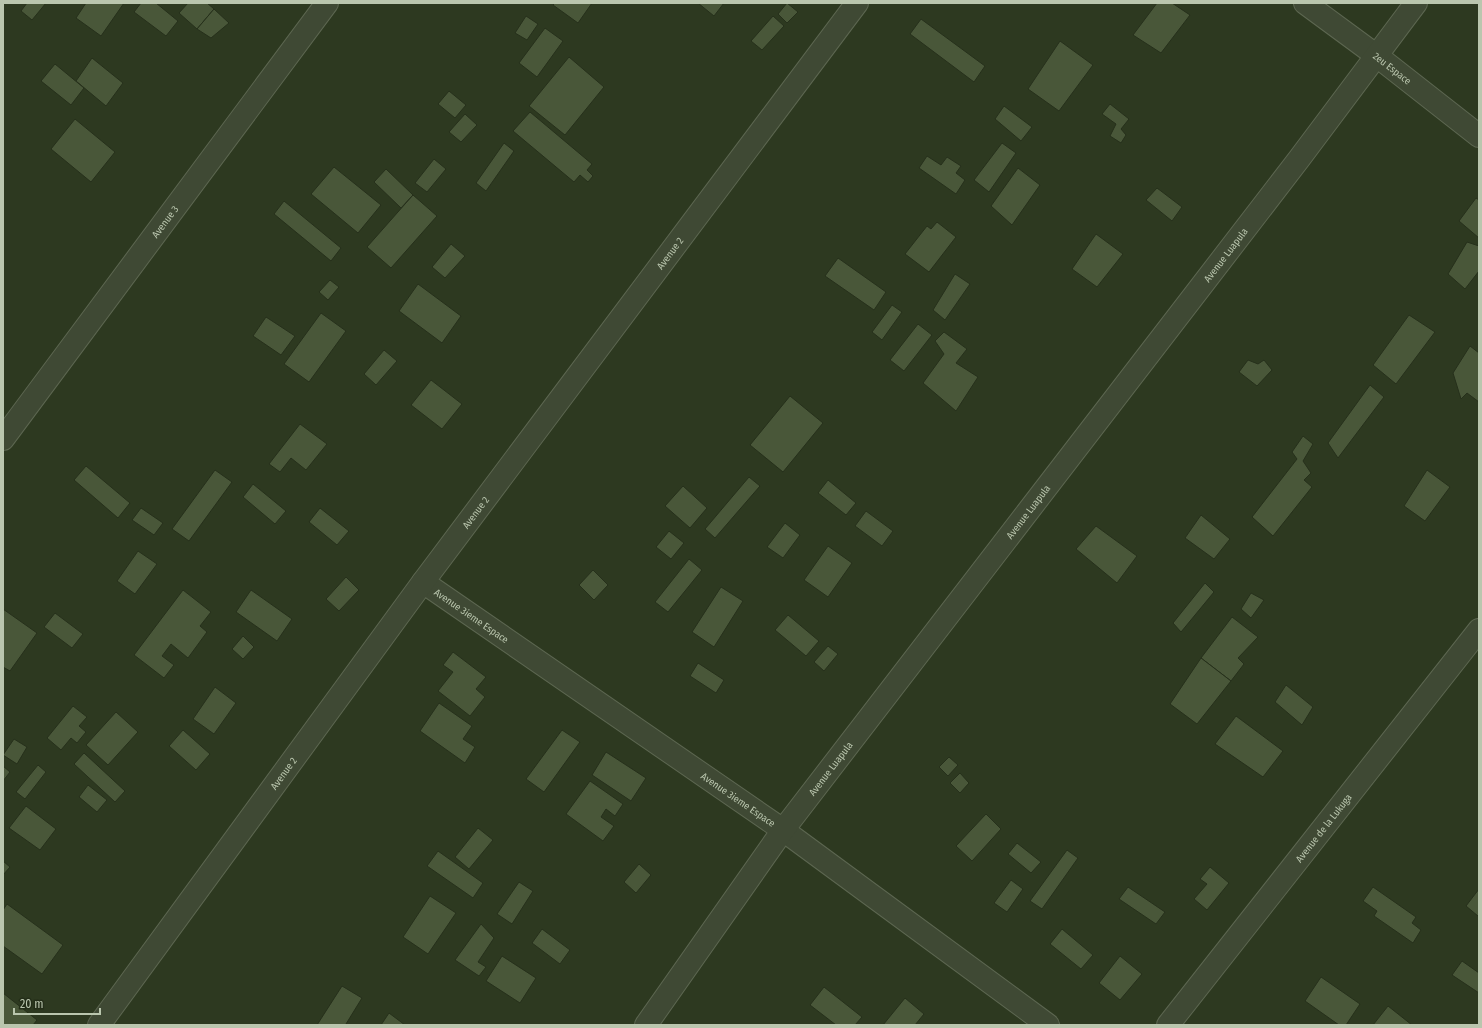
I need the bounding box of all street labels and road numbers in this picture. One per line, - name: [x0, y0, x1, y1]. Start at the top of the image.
- street label: 2eu Espace: [1371, 50, 1413, 87]
- street label: Avenue 3: [150, 203, 182, 241]
- street label: Avenue Luapula: [1202, 226, 1251, 285]
- street label: Avenue 2: [655, 235, 687, 272]
- street label: Avenue Luapula: [1004, 483, 1053, 542]
- street label: Avenue 2: [460, 494, 492, 531]
- street label: Avenue 3ieme Espace: [432, 587, 511, 646]
- street label: Avenue Luapula: [807, 740, 856, 798]
- street label: Avenue 2: [268, 755, 300, 792]
- street label: Avenue 3ieme Espace: [698, 770, 777, 830]
- street label: Avenue de la Lukuga: [1293, 792, 1355, 865]

